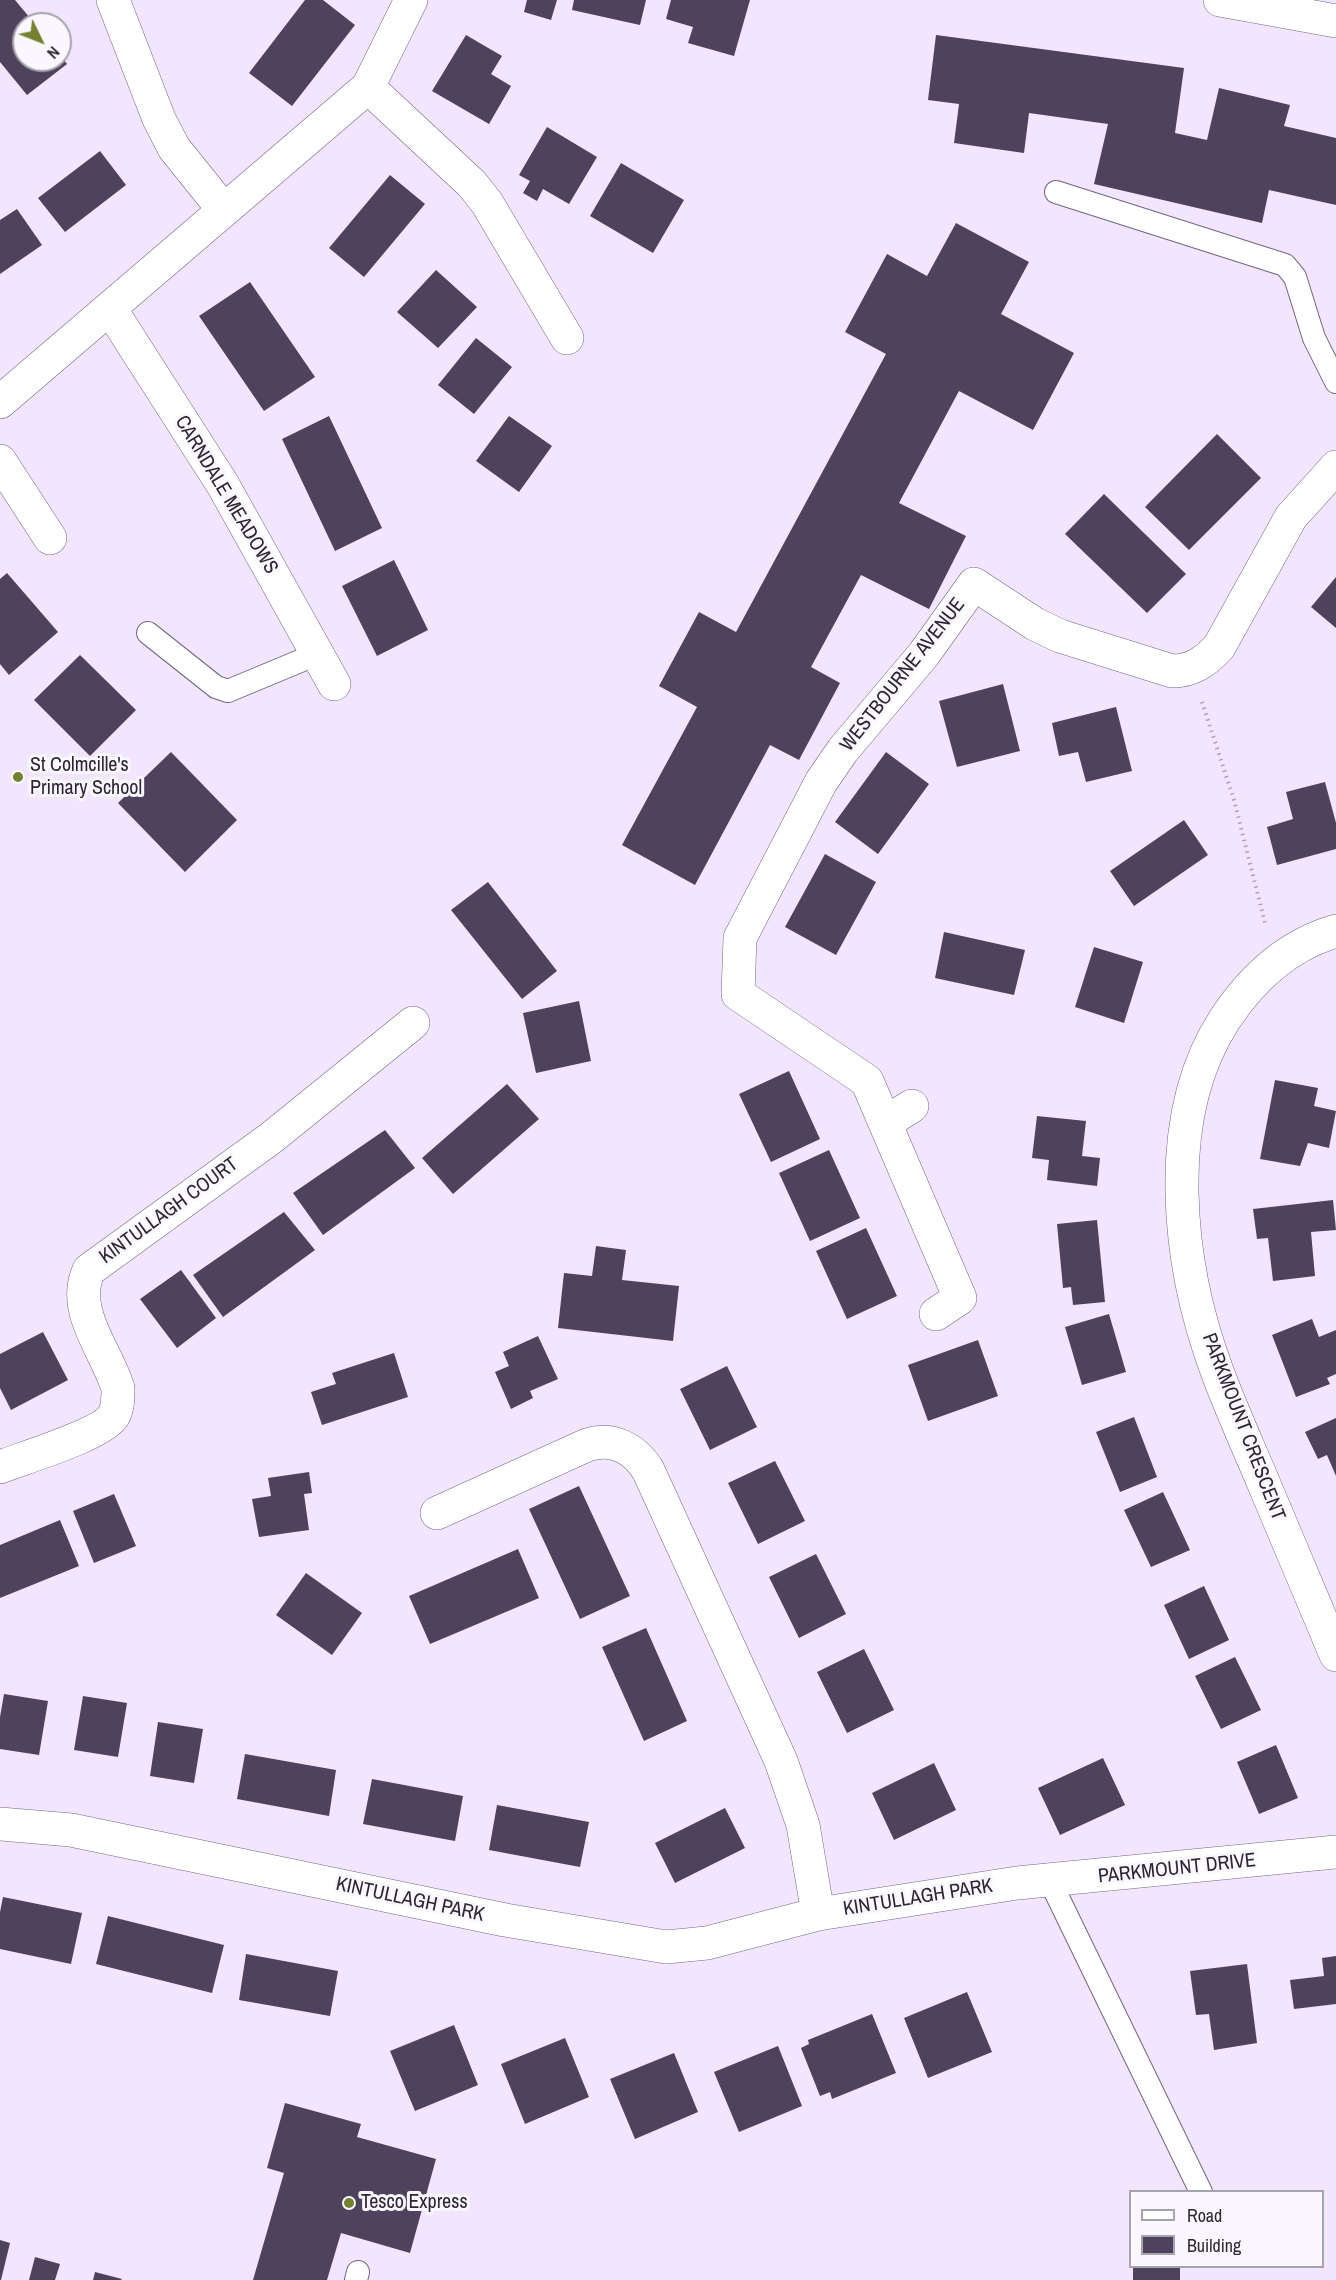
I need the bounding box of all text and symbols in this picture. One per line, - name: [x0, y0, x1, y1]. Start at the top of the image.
- north arrow: [12, 12, 72, 72]
- text: N: [42, 42, 65, 64]
- street label: CARNDALE MEADOWS: [169, 411, 283, 579]
- street label: WESTBOURNE AVENUE: [836, 593, 970, 757]
- place label: St Colmcille's Primary School: [30, 754, 142, 801]
- marker: St Colmcille's Primary School: [11, 770, 25, 784]
- street label: KINTULLAGH COURT: [95, 1153, 243, 1269]
- street label: PARKMOUNT CRESCENT: [1196, 1330, 1290, 1524]
- street label: PARKMOUNT DRIVE: [1097, 1849, 1257, 1889]
- street label: KINTULLAGH PARK: [334, 1873, 486, 1927]
- street label: KINTULLAGH PARK: [842, 1874, 994, 1922]
- legend: [1129, 2190, 1324, 2268]
- place label: Tesco Express: [361, 2191, 468, 2215]
- marker: Tesco Express: [342, 2196, 356, 2210]
- text: Road: [1187, 2203, 1222, 2228]
- text: Building: [1187, 2233, 1241, 2258]

